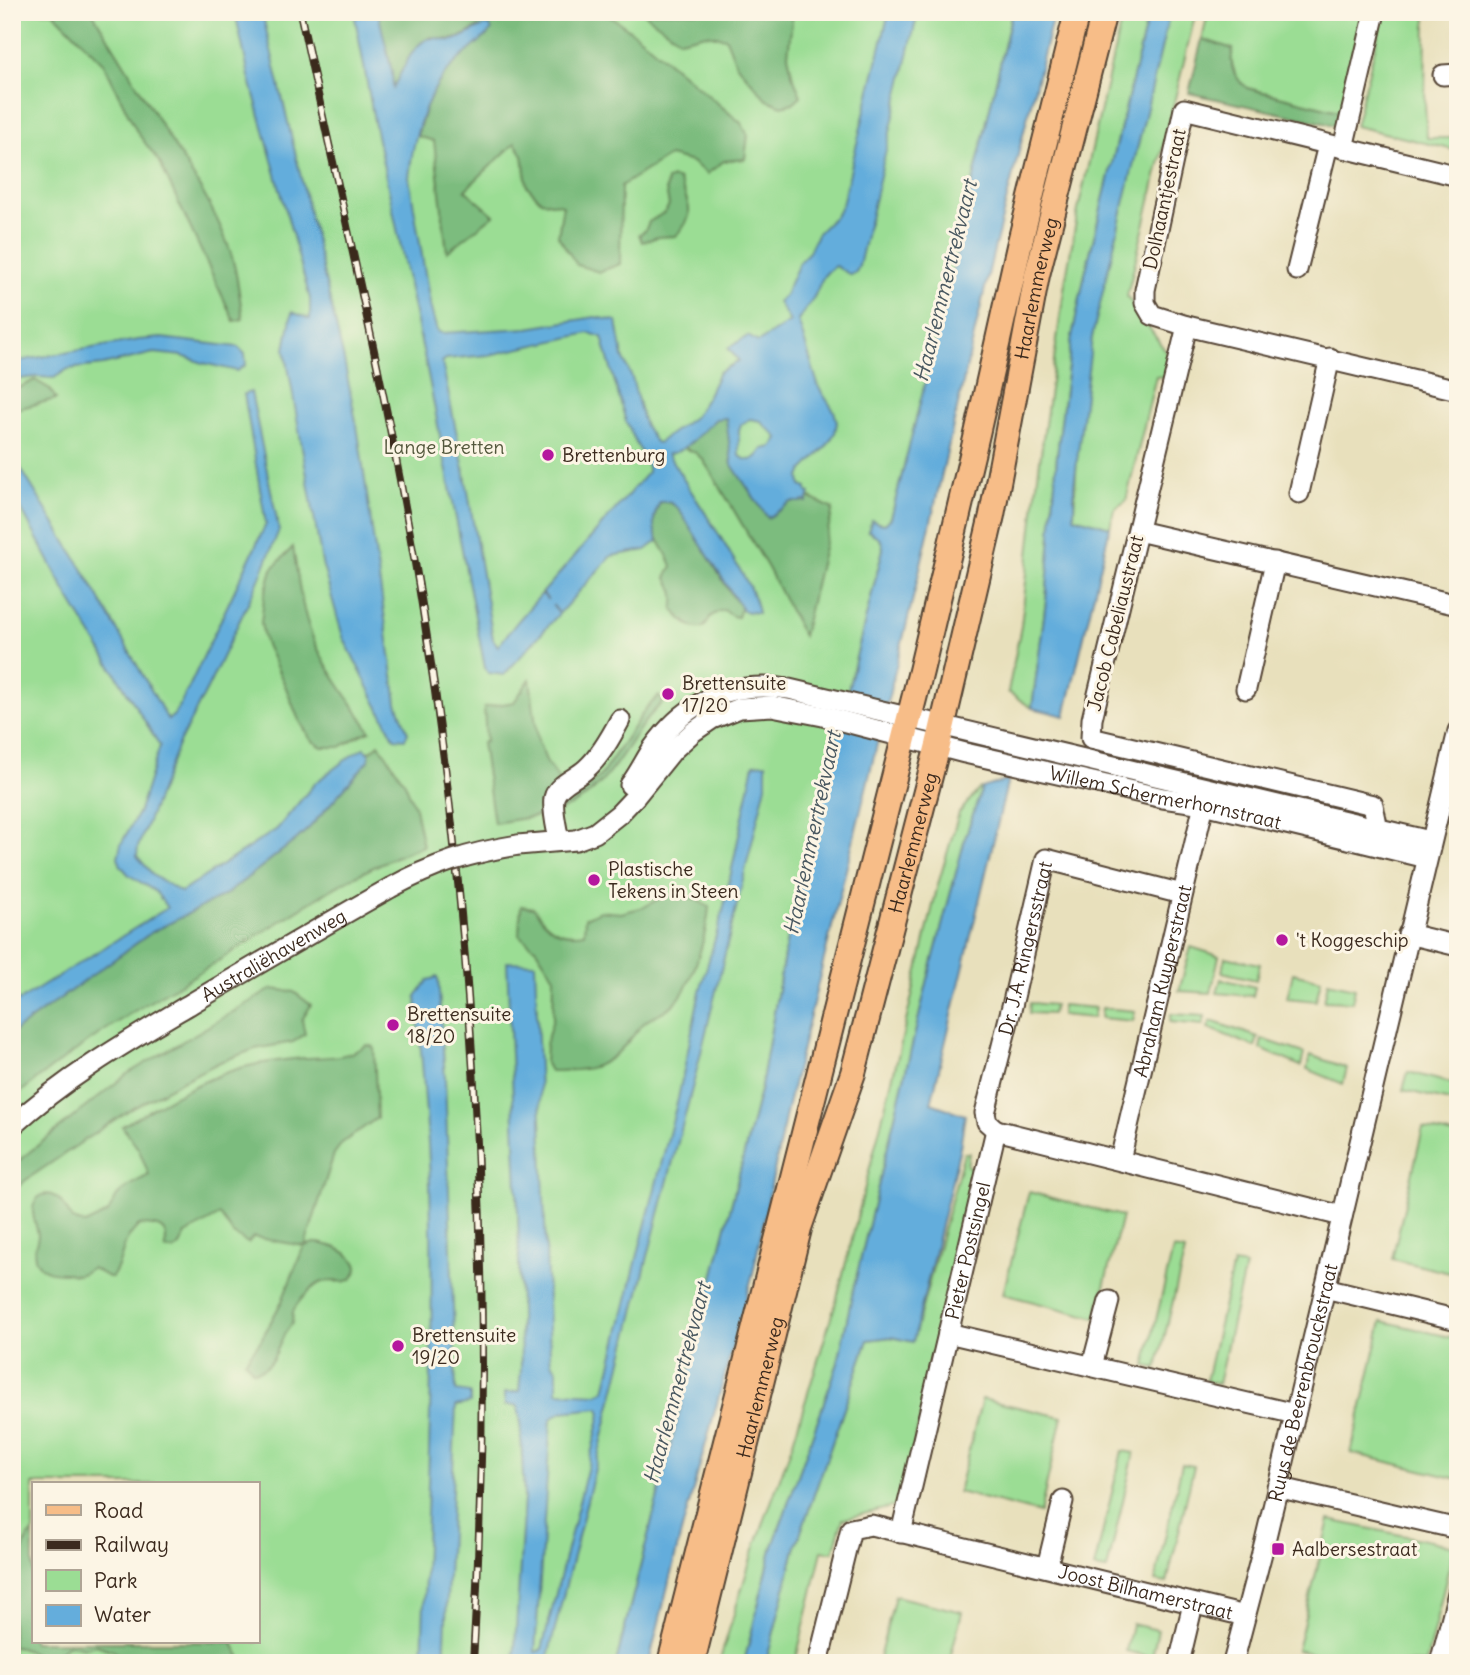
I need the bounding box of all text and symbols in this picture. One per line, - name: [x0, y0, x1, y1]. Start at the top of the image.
- street label: Dolhaantjestraat: [1137, 126, 1191, 272]
- water label: Haarlemmertrekvaart: [907, 175, 984, 385]
- street label: Haarlemmerweg: [1009, 215, 1063, 361]
- park label: Lange Bretten: [383, 435, 505, 459]
- place label: Brettenburg: [562, 443, 665, 467]
- marker: Brettenburg: [540, 447, 556, 463]
- street label: Jacob Cabeliaustraat: [1082, 533, 1148, 713]
- place label: Brettensuite 17/20: [682, 671, 786, 717]
- marker: Brettensuite 17/20: [660, 686, 676, 702]
- water label: Haarlemmertrekvaart: [777, 726, 847, 937]
- street label: Willem Schermerhornstraat: [1047, 761, 1284, 834]
- street label: Haarlemmerweg: [883, 770, 942, 916]
- place label: Plastische Tekens in Steen: [608, 857, 739, 903]
- street label: Dr. J.A. Ringersstraat: [993, 859, 1057, 1038]
- marker: Plastische Tekens in Steen: [586, 872, 602, 888]
- street label: Abraham Kuyperstraat: [1128, 882, 1197, 1080]
- street label: Australiëhavenweg: [197, 903, 350, 1007]
- place label: 't Koggeschip: [1296, 928, 1409, 952]
- marker: 't Koggeschip: [1274, 932, 1290, 948]
- place label: Brettensuite 18/20: [407, 1002, 511, 1048]
- marker: Brettensuite 18/20: [385, 1017, 401, 1033]
- street label: Pieter Postsingel: [940, 1180, 995, 1322]
- street label: Ruys de Beerenbrouckstraat: [1263, 1261, 1343, 1504]
- water label: Haarlemmertrekvaart: [637, 1277, 718, 1486]
- street label: Haarlemmerweg: [731, 1314, 789, 1460]
- place label: Brettensuite 19/20: [412, 1323, 516, 1369]
- marker: Brettensuite 19/20: [390, 1338, 406, 1354]
- legend: [32, 1482, 259, 1644]
- text: Road: [94, 1497, 143, 1524]
- text: Railway: [94, 1531, 169, 1558]
- place label: Aalbersestraat: [1292, 1537, 1417, 1561]
- marker: Aalbersestraat: [1270, 1541, 1286, 1557]
- street label: Joost Bilhamerstraat: [1056, 1559, 1235, 1625]
- text: Park: [94, 1567, 137, 1594]
- text: Water: [94, 1601, 152, 1628]

